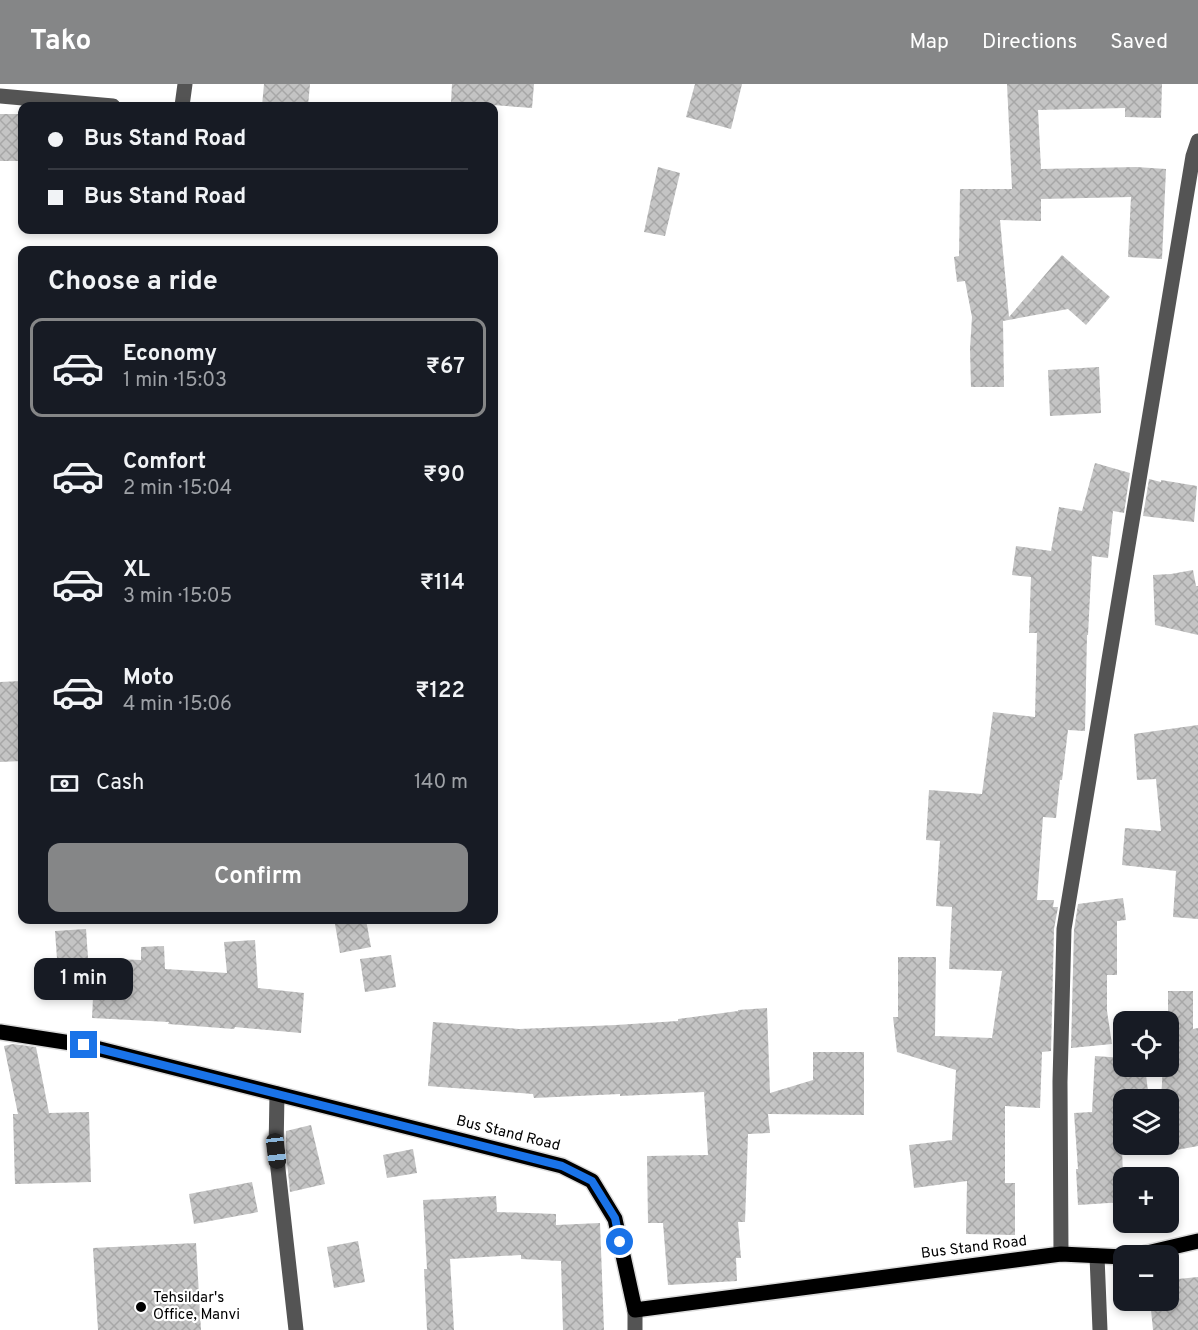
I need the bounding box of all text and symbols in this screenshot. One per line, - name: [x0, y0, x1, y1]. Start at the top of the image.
- text: Tako: [30, 24, 91, 60]
- text: Map: [909, 29, 949, 56]
- text: Directions: [982, 29, 1077, 56]
- text: Saved: [1110, 29, 1168, 56]
- text: Bus Stand Road: [84, 126, 246, 153]
- text: Bus Stand Road: [84, 184, 246, 211]
- text: Choose a ride: [48, 265, 218, 299]
- icon: car: [51, 341, 105, 395]
- text: Economy: [123, 341, 217, 368]
- text: ₹67: [426, 354, 465, 381]
- text: 1 min · 15:03: [123, 368, 227, 394]
- icon: car: [51, 449, 105, 503]
- text: Comfort: [123, 449, 206, 476]
- text: ₹90: [423, 462, 465, 489]
- text: 2 min · 15:04: [123, 476, 232, 502]
- icon: car: [51, 557, 105, 611]
- text: XL: [123, 557, 150, 584]
- text: ₹114: [420, 570, 465, 597]
- text: 3 min · 15:05: [123, 584, 232, 610]
- icon: car: [51, 665, 105, 719]
- text: Moto: [123, 665, 174, 692]
- text: ₹122: [415, 678, 465, 705]
- text: 4 min · 15:06: [123, 692, 232, 718]
- icon: cash: [48, 767, 81, 800]
- text: Cash: [96, 770, 145, 797]
- text: 140 m: [414, 770, 468, 796]
- button: Confirm: [48, 843, 468, 912]
- callout: 1 min: [34, 958, 134, 1000]
- text: 1 min: [60, 966, 107, 992]
- map controls: [1113, 1011, 1179, 1311]
- button: locate: [1113, 1011, 1179, 1077]
- route end: [70, 1031, 97, 1058]
- button: layers: [1113, 1089, 1179, 1155]
- street label: Bus Stand Road: [454, 1112, 562, 1156]
- car: [265, 1132, 287, 1170]
- button: +: [1113, 1167, 1179, 1233]
- route start: [606, 1228, 633, 1255]
- street label: Bus Stand Road: [920, 1232, 1028, 1264]
- button: −: [1113, 1245, 1179, 1311]
- place label: Tehsildar's Office, Manvi: [153, 1289, 240, 1325]
- marker: Tehsildar's Office, Manvi: [134, 1300, 148, 1314]

